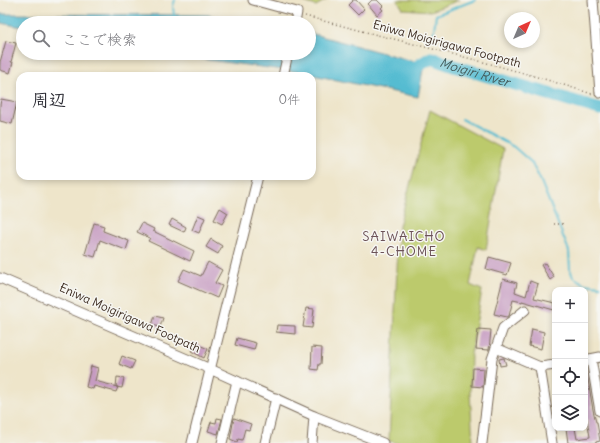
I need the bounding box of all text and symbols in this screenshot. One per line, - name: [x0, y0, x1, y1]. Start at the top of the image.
- north arrow: [504, 12, 540, 48]
- search box: [16, 16, 316, 60]
- street label: Eniwa Moigirigawa Footpath: [371, 16, 523, 71]
- icon: search: [30, 27, 52, 49]
- text: ここで検索: [62, 30, 137, 49]
- water label: Moigiri River: [438, 54, 513, 91]
- text: 周辺: [32, 89, 66, 111]
- text: 0件: [278, 91, 300, 108]
- district label: SAIWAICHO 4-CHOME: [362, 228, 446, 260]
- street label: Eniwa Moigirigawa Footpath: [57, 280, 203, 356]
- map controls: [552, 287, 588, 431]
- button: +: [552, 287, 588, 323]
- button: −: [552, 323, 588, 359]
- button: locate: [552, 359, 588, 395]
- button: layers: [552, 395, 588, 431]

